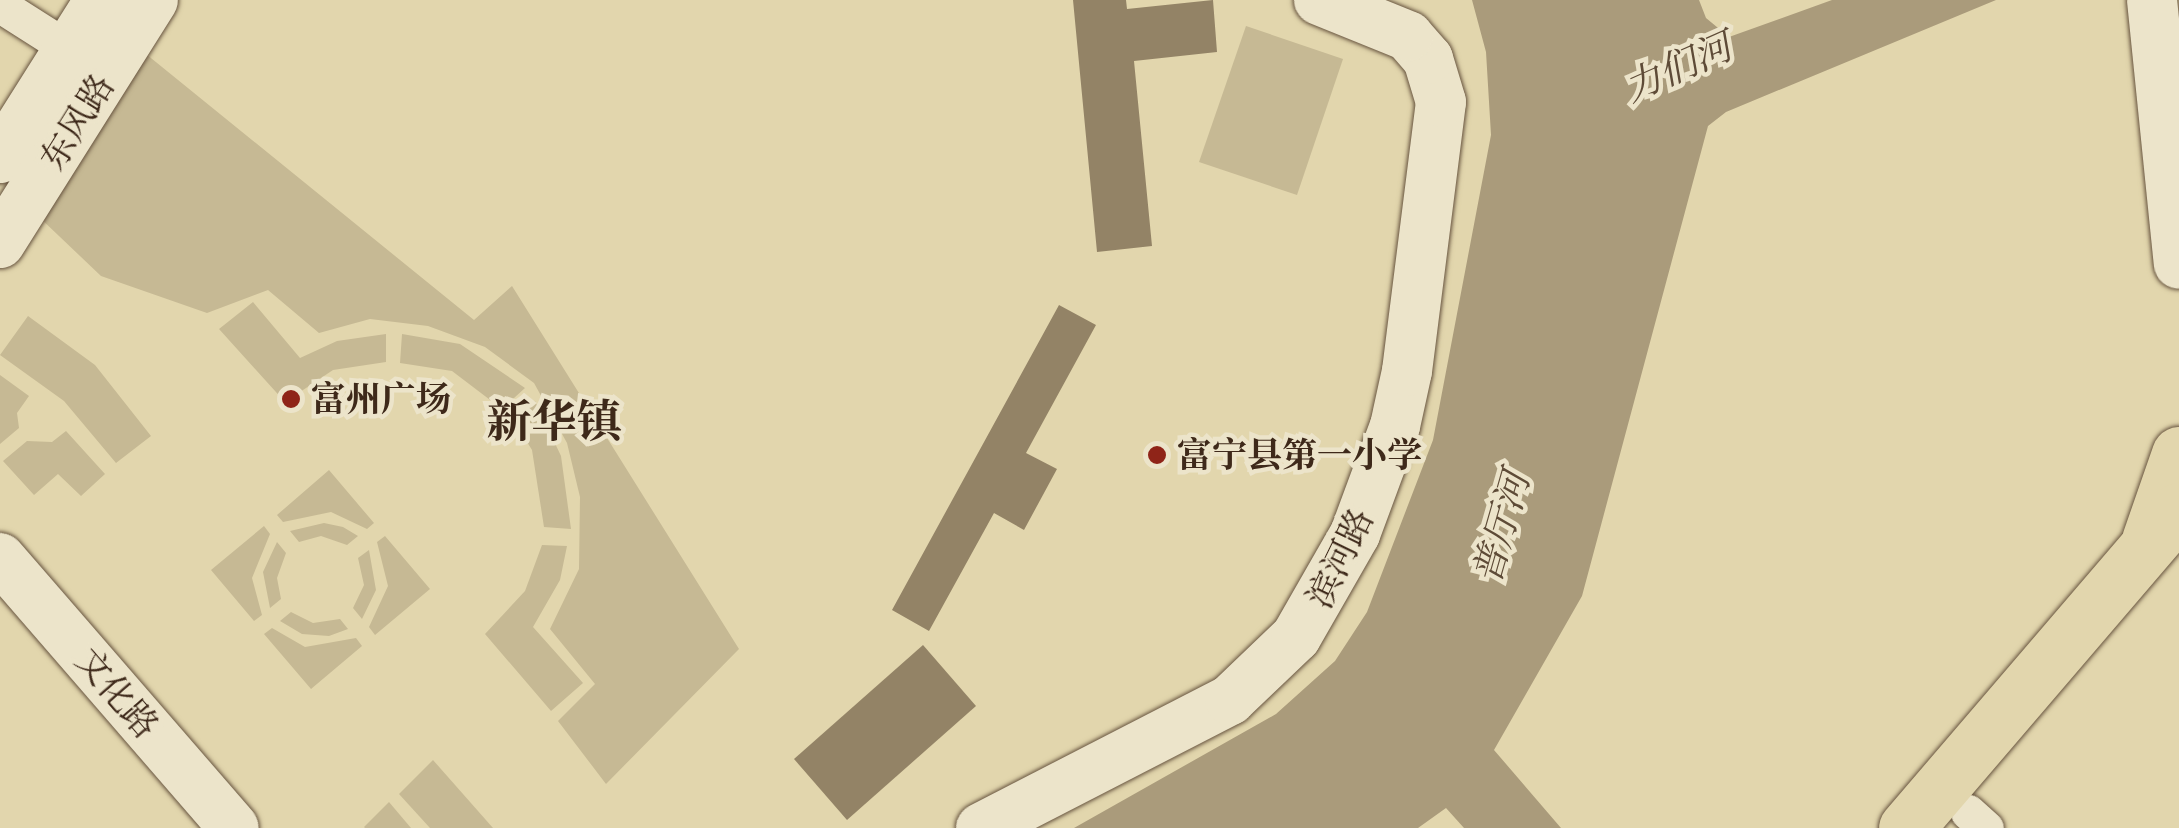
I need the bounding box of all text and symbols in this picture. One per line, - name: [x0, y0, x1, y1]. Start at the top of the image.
- water label: 力们河: [1617, 24, 1739, 112]
- street label: 东风路: [31, 66, 123, 178]
- place label: 富州广场: [311, 378, 451, 420]
- marker: 富州广场: [280, 388, 302, 410]
- district label: 新华镇: [487, 396, 621, 450]
- place label: 富宁县第一小学: [1177, 434, 1422, 476]
- marker: 富宁县第一小学: [1146, 444, 1168, 466]
- water label: 普厅河: [1464, 467, 1540, 589]
- street label: 滨河路: [1298, 502, 1382, 614]
- street label: 文化路: [67, 640, 167, 746]

